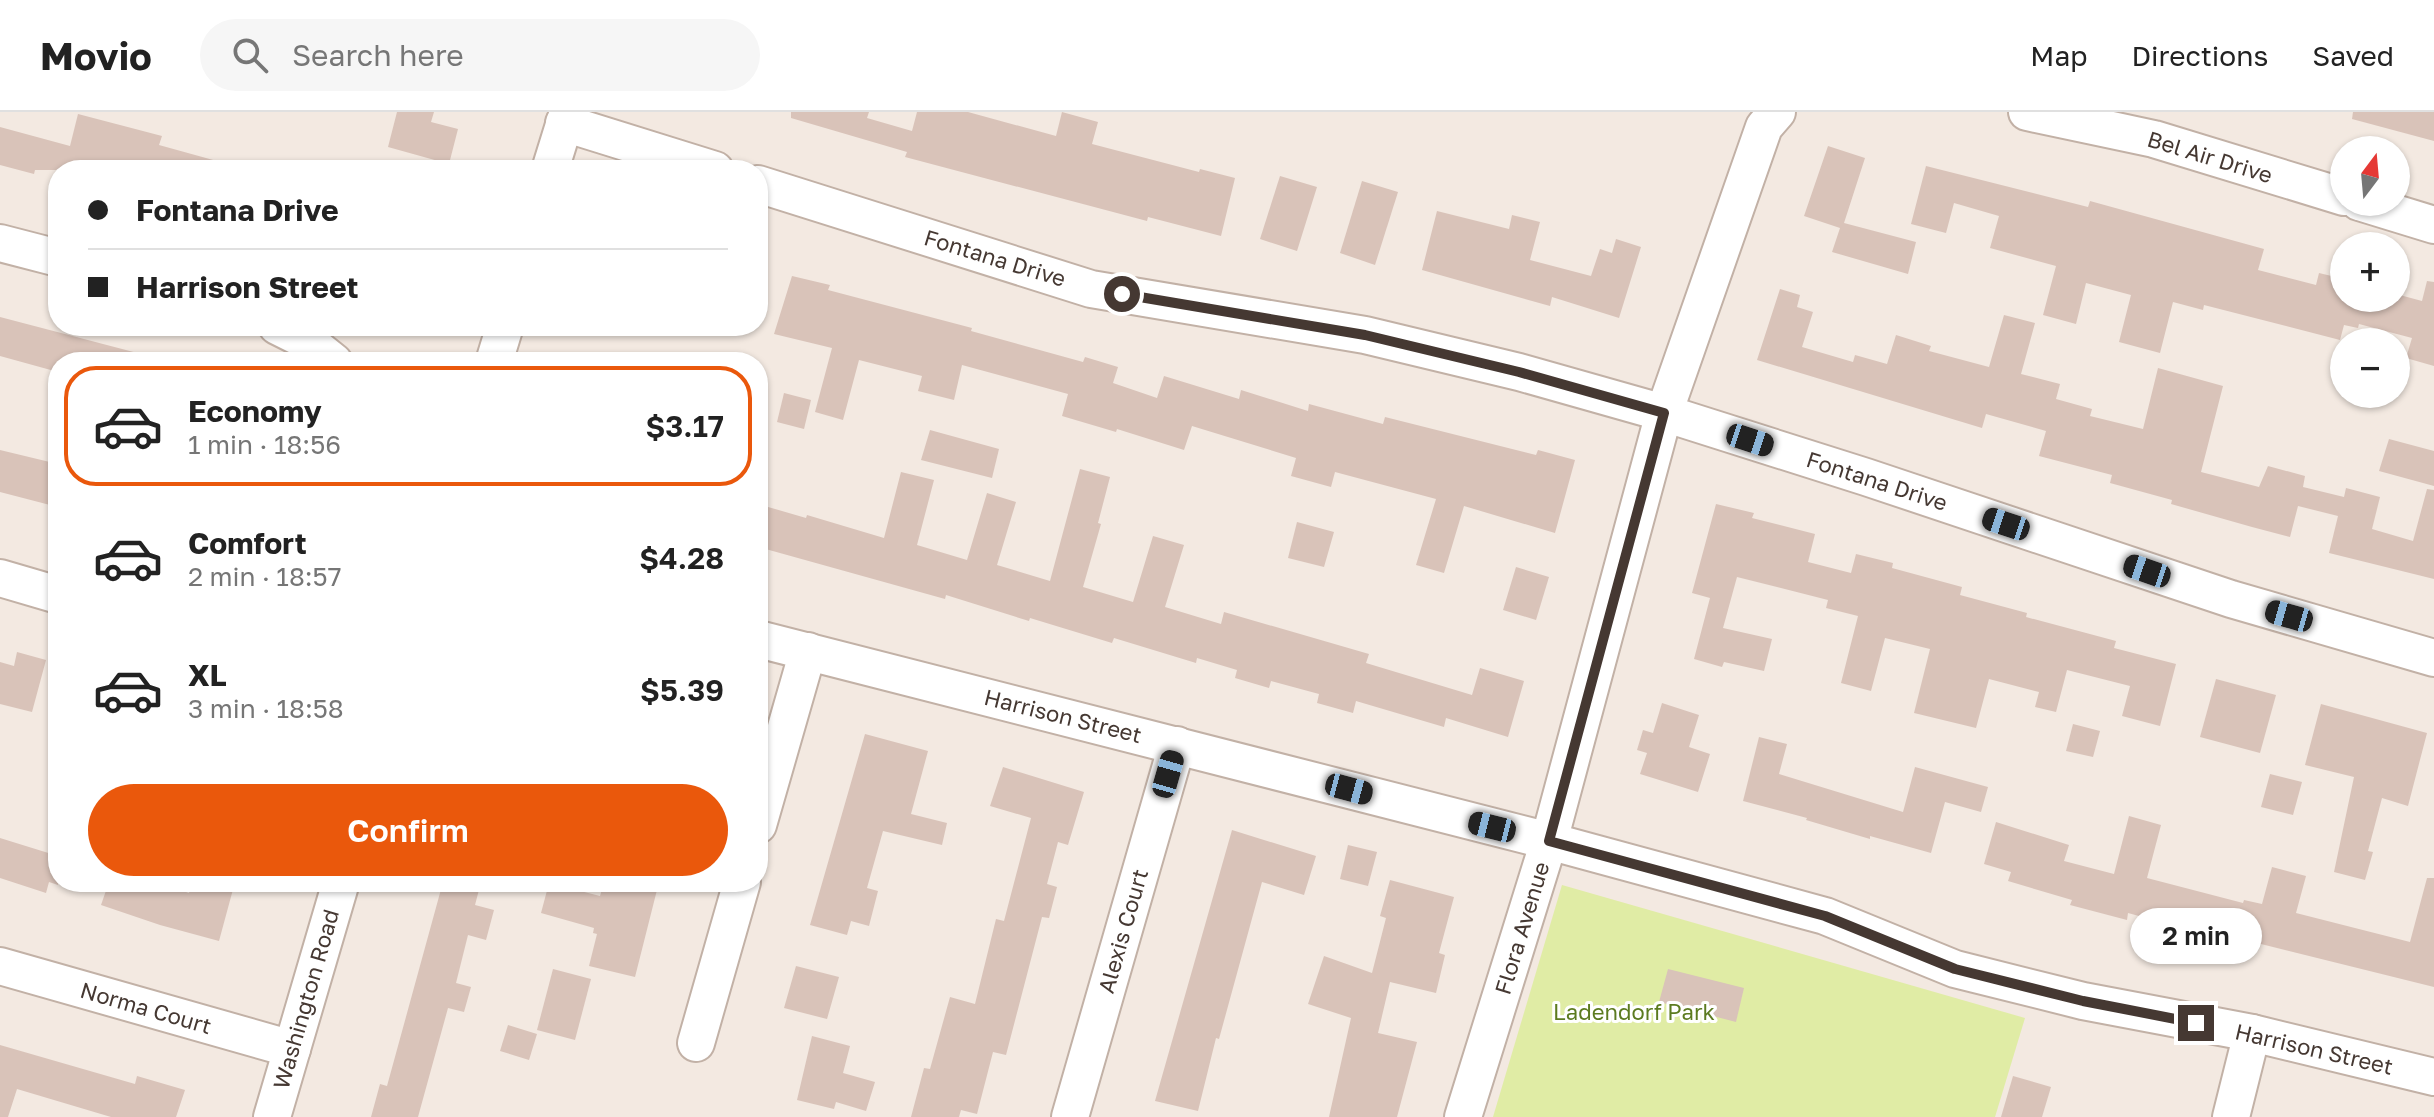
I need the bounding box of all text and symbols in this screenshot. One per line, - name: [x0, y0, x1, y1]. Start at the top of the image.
- search box: [200, 19, 760, 91]
- text: Movio: [40, 33, 152, 78]
- icon: search: [228, 33, 272, 77]
- text: Search here: [292, 37, 464, 73]
- text: Map: [2030, 39, 2087, 72]
- text: Directions: [2131, 39, 2268, 72]
- text: Saved: [2312, 39, 2394, 72]
- street label: Bel Air Drive: [2144, 125, 2276, 188]
- north arrow: [2330, 136, 2410, 216]
- map controls: [2330, 136, 2410, 408]
- text: Fontana Drive: [136, 192, 339, 228]
- street label: Fontana Drive: [921, 223, 1069, 292]
- button: +: [2330, 232, 2410, 312]
- text: Harrison Street: [136, 269, 359, 305]
- route start: [1104, 276, 1140, 312]
- button: −: [2330, 328, 2410, 408]
- icon: car: [92, 390, 164, 462]
- text: Economy: [188, 393, 322, 429]
- text: $3.17: [645, 408, 724, 444]
- car: [1723, 421, 1777, 459]
- text: 1 min · 18:56: [188, 429, 341, 460]
- street label: Fontana Drive: [1803, 445, 1951, 516]
- car: [1979, 505, 2033, 543]
- icon: car: [92, 522, 164, 594]
- text: Comfort: [188, 525, 307, 561]
- text: $4.28: [639, 540, 724, 576]
- car: [2120, 552, 2174, 590]
- text: 2 min · 18:57: [188, 561, 341, 592]
- car: [2263, 598, 2315, 634]
- icon: car: [92, 654, 164, 726]
- text: XL: [188, 657, 227, 693]
- text: $5.39: [640, 672, 724, 708]
- street label: Harrison Street: [982, 683, 1145, 748]
- text: 3 min · 18:58: [188, 693, 344, 724]
- car: [1150, 748, 1186, 800]
- car: [1323, 771, 1375, 807]
- button: Confirm: [88, 784, 728, 876]
- car: [1466, 810, 1518, 844]
- street label: Flora Avenue: [1489, 858, 1554, 997]
- street label: Alexis Court: [1092, 866, 1153, 996]
- street label: Washington Road: [267, 906, 344, 1092]
- callout: 2 min: [2130, 907, 2262, 963]
- text: 2 min: [2162, 920, 2230, 951]
- street label: Norma Court: [77, 976, 215, 1039]
- park label: Ladendorf Park: [1553, 998, 1715, 1025]
- route end: [2178, 1005, 2214, 1041]
- street label: Harrison Street: [2233, 1017, 2396, 1080]

